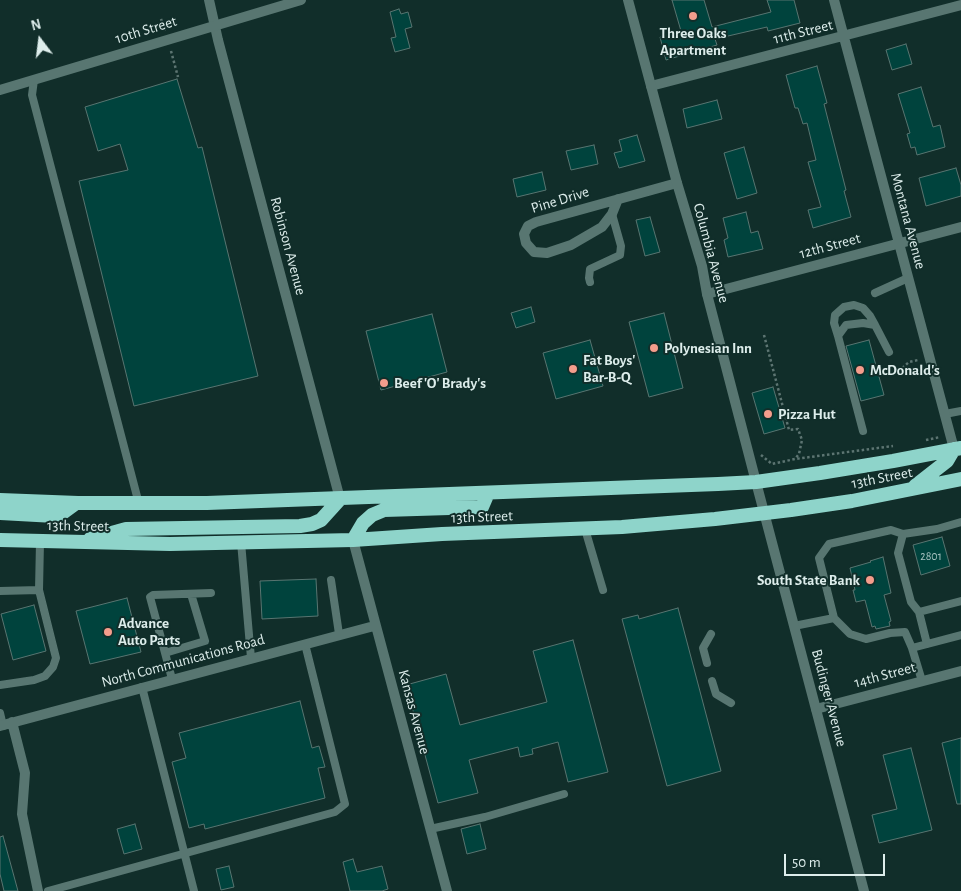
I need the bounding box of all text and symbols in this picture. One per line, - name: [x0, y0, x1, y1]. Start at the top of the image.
- marker: Three Oaks Apartment: [687, 10, 699, 22]
- street label: 10th Street: [113, 12, 179, 48]
- north arrow: [15, 15, 65, 65]
- street label: 11th Street: [771, 16, 835, 48]
- text: N: [30, 17, 43, 34]
- place label: Three Oaks Apartment: [659, 24, 727, 59]
- street label: Montana Avenue: [887, 171, 929, 271]
- street label: Pine Drive: [529, 183, 591, 217]
- street label: Robinson Avenue: [266, 195, 310, 297]
- street label: Columbia Avenue: [689, 201, 733, 305]
- street label: 12th Street: [798, 229, 862, 263]
- place label: Polynesian Inn: [664, 339, 752, 357]
- marker: Polynesian Inn: [648, 342, 660, 354]
- place label: Fat Boys' Bar-B-Q: [583, 351, 635, 386]
- place label: McDonald's: [870, 361, 940, 379]
- marker: Fat Boys' Bar-B-Q: [567, 363, 579, 375]
- marker: McDonald's: [854, 364, 866, 376]
- place label: Beef 'O' Brady's: [394, 374, 486, 392]
- marker: Beef 'O' Brady's: [378, 377, 390, 389]
- place label: Pizza Hut: [778, 405, 836, 423]
- marker: Pizza Hut: [762, 408, 774, 420]
- street label: 13th Street: [850, 463, 914, 493]
- street label: 13th Street: [451, 507, 513, 527]
- street label: 13th Street: [47, 516, 109, 536]
- house number: 2801: [920, 549, 942, 563]
- place label: South State Bank: [757, 571, 860, 589]
- marker: South State Bank: [864, 574, 876, 586]
- place label: Advance Auto Parts: [118, 614, 180, 649]
- marker: Advance Auto Parts: [102, 626, 114, 638]
- street label: North Communications Road: [99, 631, 267, 691]
- street label: Budinger Avenue: [807, 647, 851, 749]
- street label: 14th Street: [852, 658, 918, 692]
- street label: Kansas Avenue: [394, 668, 434, 756]
- scale bar: [786, 844, 887, 876]
- text: 50 m: [792, 855, 821, 870]

